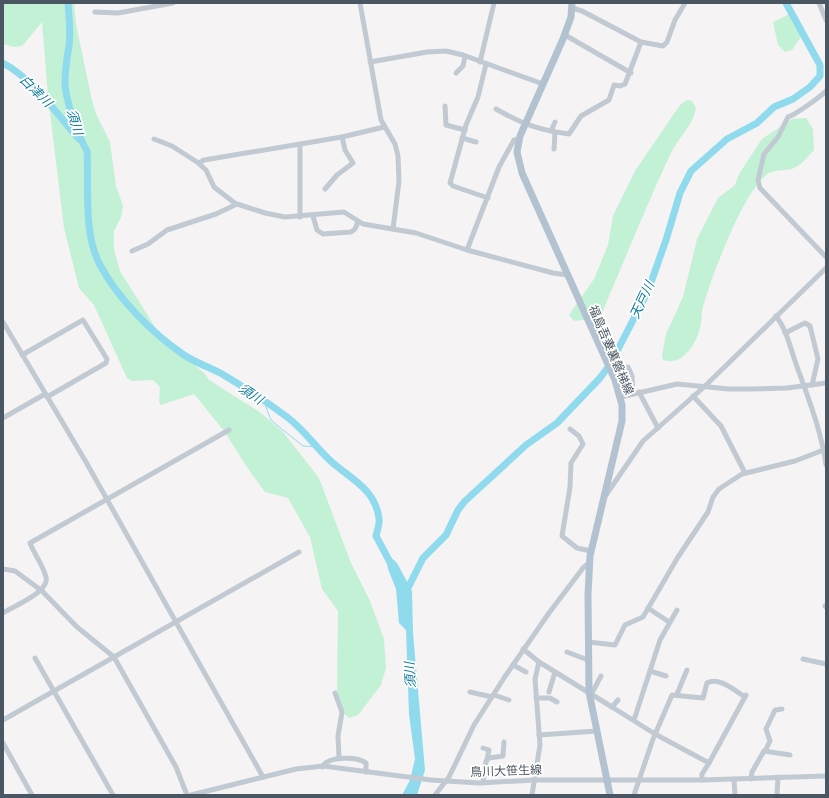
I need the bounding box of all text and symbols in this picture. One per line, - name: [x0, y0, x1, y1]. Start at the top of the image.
- water label: 白津川: [16, 71, 57, 112]
- water label: 須川: [63, 107, 87, 139]
- water label: 天戸川: [626, 277, 659, 321]
- street label: 福島吾妻裏磐梯線: [585, 303, 637, 397]
- water label: 須川: [235, 380, 268, 409]
- water label: 須川: [401, 660, 419, 688]
- street label: 鳥川大笹生線: [470, 762, 542, 780]

